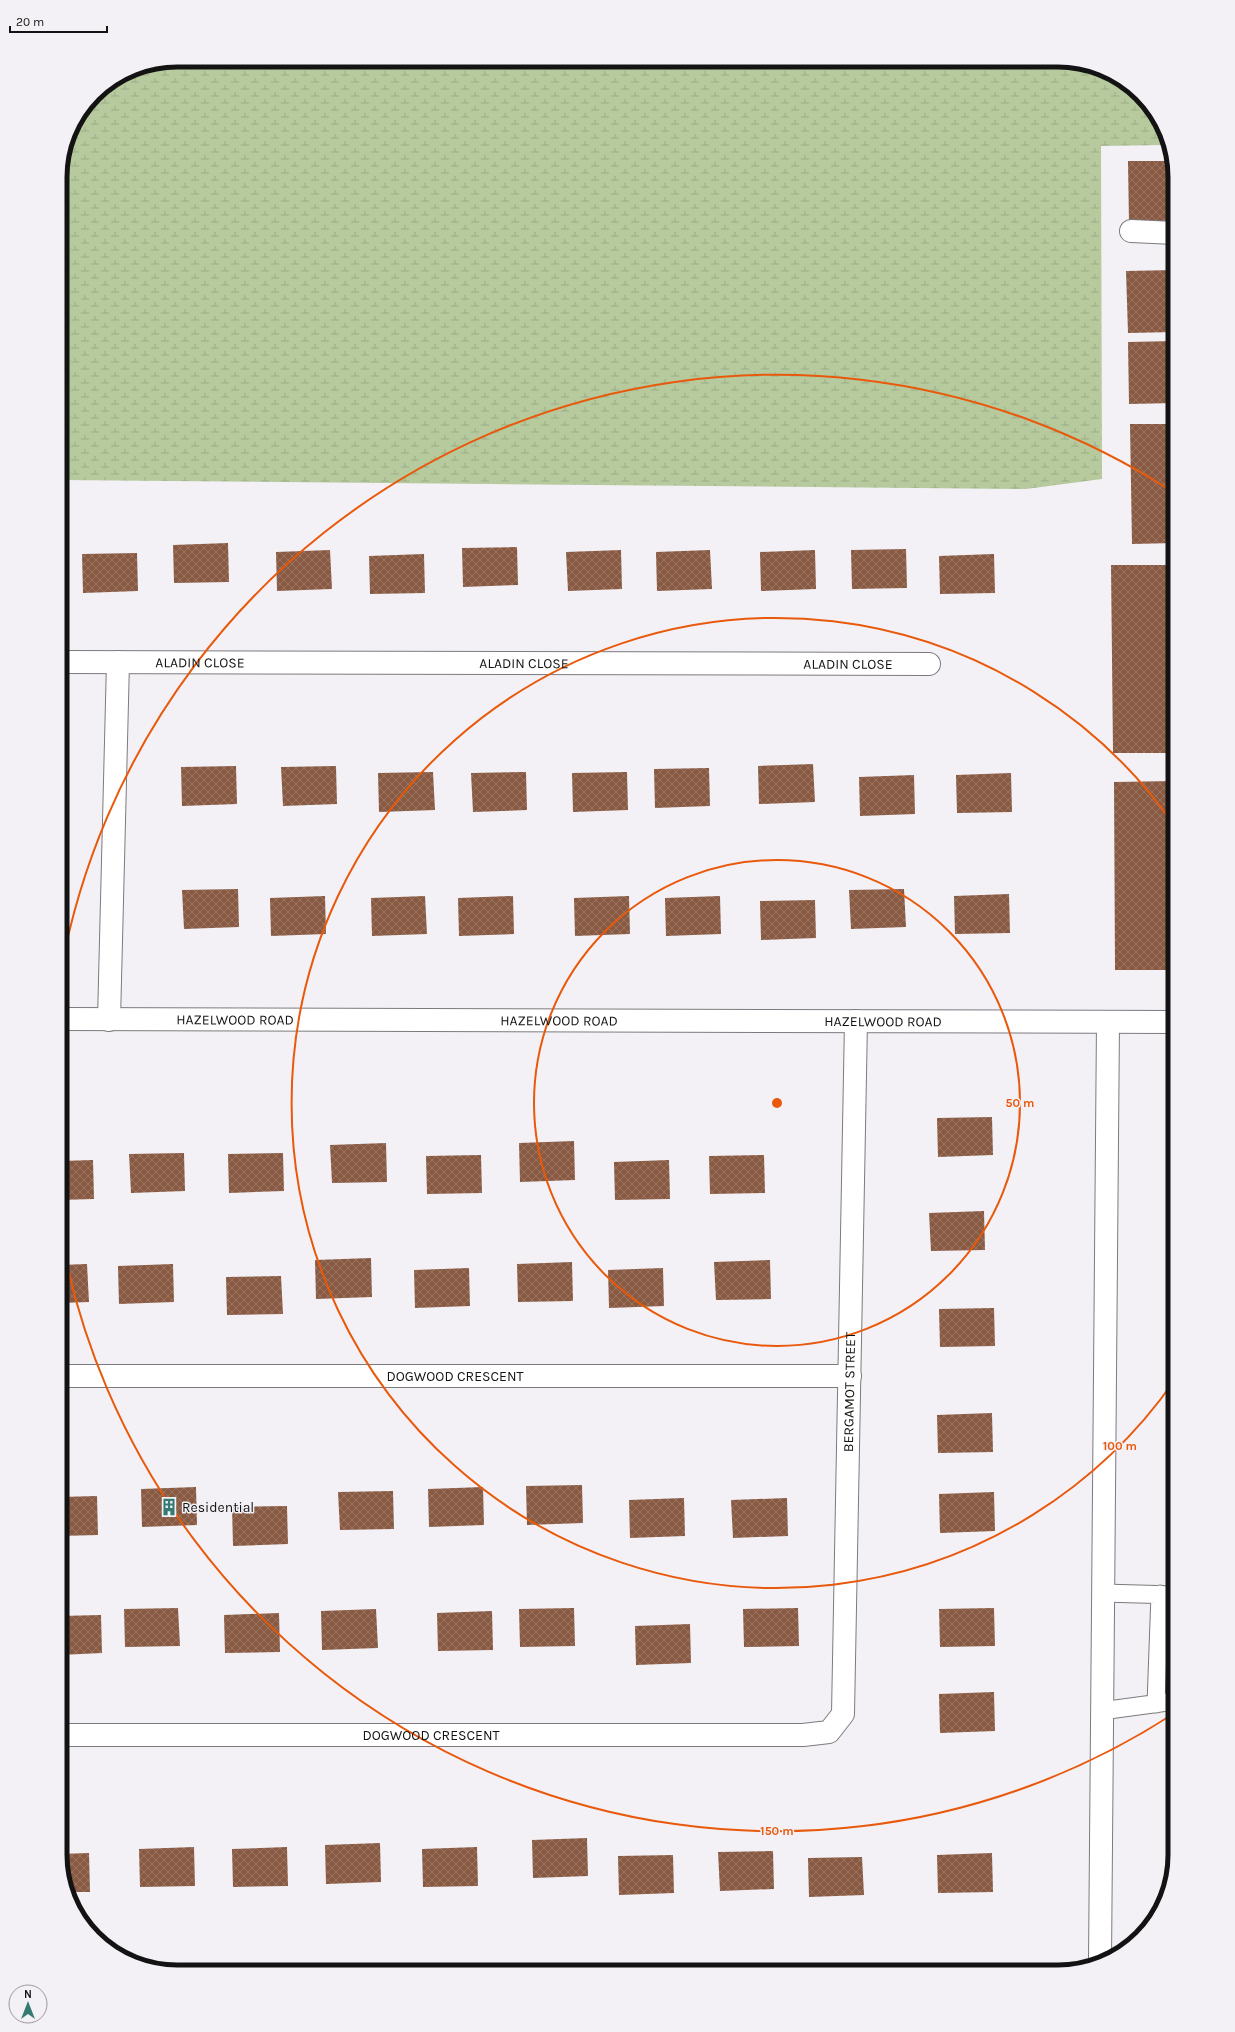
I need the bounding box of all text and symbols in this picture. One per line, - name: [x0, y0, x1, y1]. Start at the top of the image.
- scale bar: [10, 8, 107, 34]
- text: 20 m: [16, 15, 44, 29]
- street label: ALADIN CLOSE: [155, 654, 245, 671]
- street label: ALADIN CLOSE: [479, 654, 569, 672]
- street label: ALADIN CLOSE: [803, 655, 893, 672]
- street label: HAZELWOOD ROAD: [176, 1011, 294, 1028]
- street label: HAZELWOOD ROAD: [500, 1012, 618, 1029]
- street label: HAZELWOOD ROAD: [824, 1013, 942, 1030]
- centre of rings: [770, 1096, 784, 1110]
- text: 50 m: [1006, 1096, 1035, 1110]
- street label: BERGAMOT STREET: [839, 1332, 859, 1452]
- street label: DOGWOOD CRESCENT: [386, 1368, 524, 1385]
- text: 100 m: [1103, 1439, 1137, 1453]
- building icon: Residential: [159, 1497, 179, 1517]
- place label: Residential: [182, 1499, 254, 1516]
- street label: DOGWOOD CRESCENT: [362, 1727, 500, 1744]
- text: 150 m: [760, 1824, 794, 1838]
- north arrow: [8, 1984, 48, 2024]
- text: N: [24, 1988, 32, 2001]

